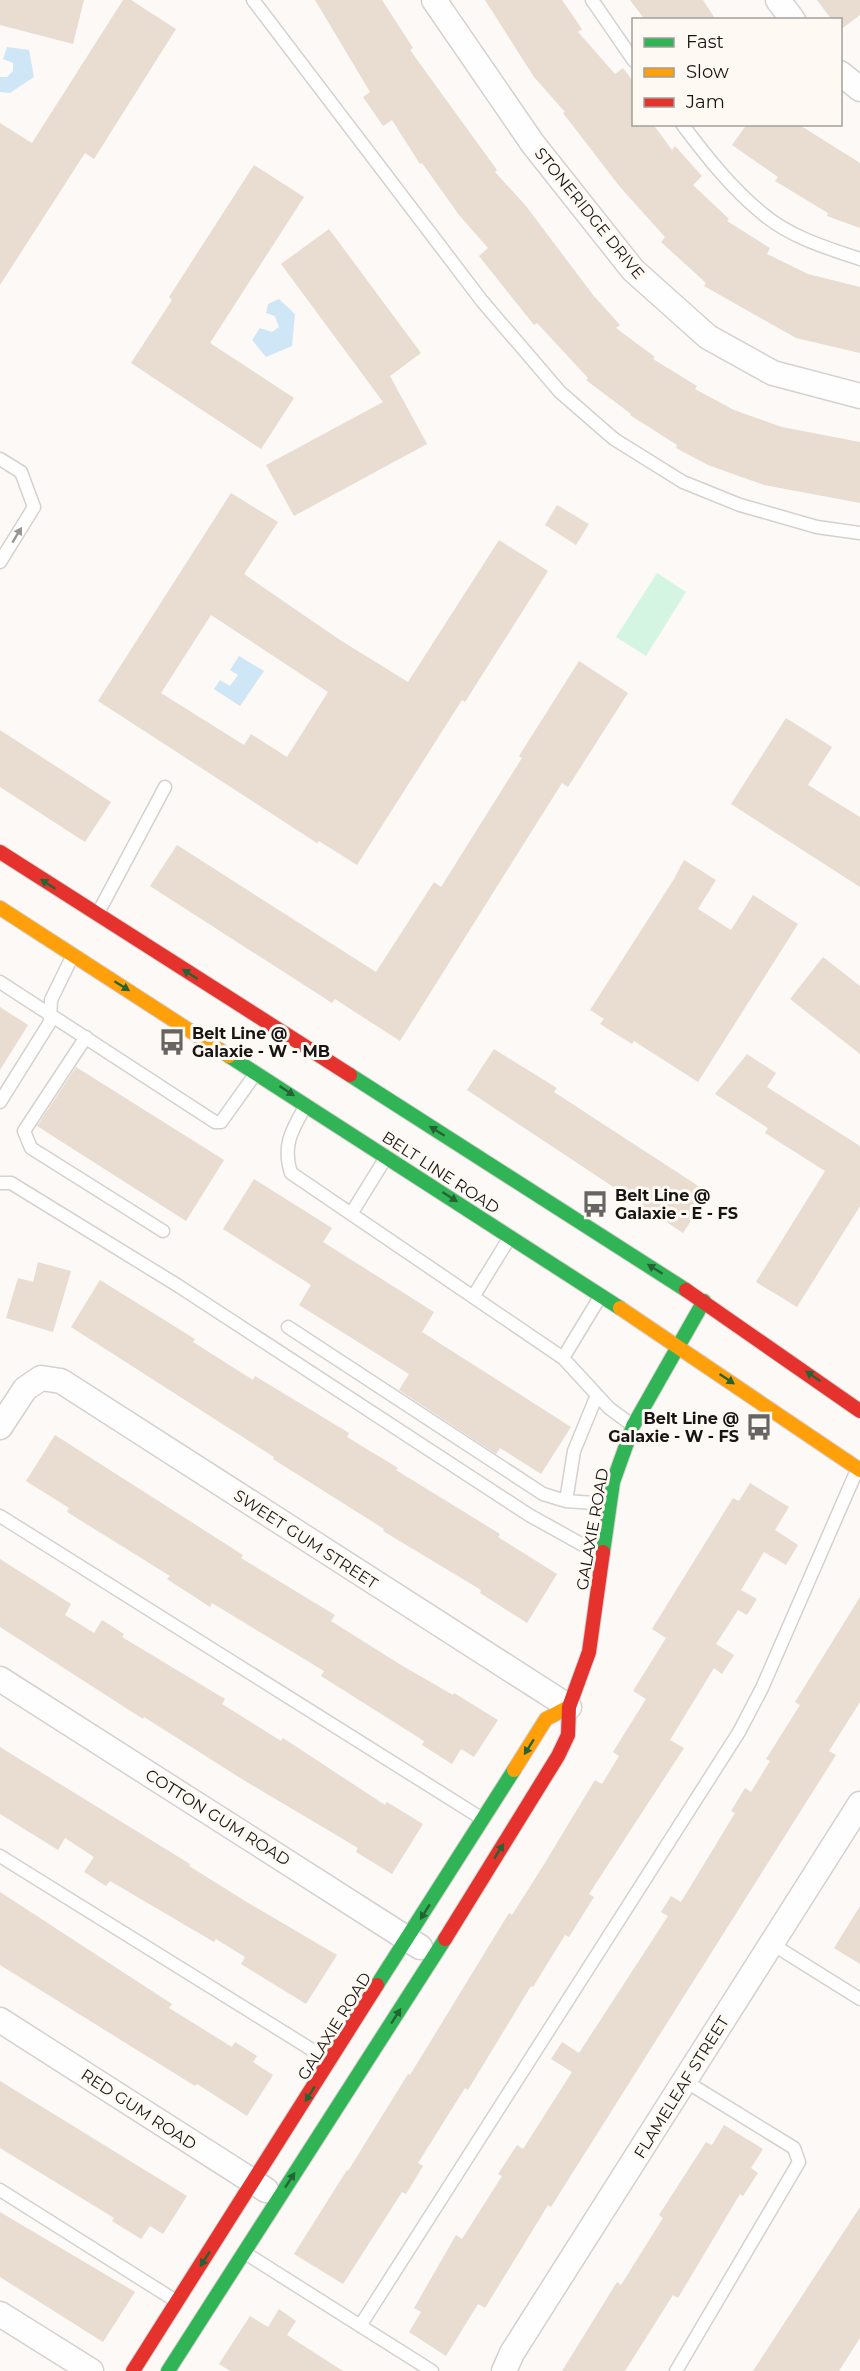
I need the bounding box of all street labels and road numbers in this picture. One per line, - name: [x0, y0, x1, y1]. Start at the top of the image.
- street label: STONERIDGE DRIVE: [531, 144, 649, 283]
- street label: BELT LINE ROAD: [379, 1127, 503, 1217]
- street label: GALAXIE ROAD: [572, 1467, 613, 1592]
- street label: SWEET GUM STREET: [230, 1486, 382, 1593]
- street label: COTTON GUM ROAD: [142, 1765, 294, 1870]
- street label: GALAXIE ROAD: [294, 1969, 375, 2084]
- street label: FLAMELEAF STREET: [630, 2012, 733, 2162]
- street label: RED GUM ROAD: [77, 2065, 200, 2154]

